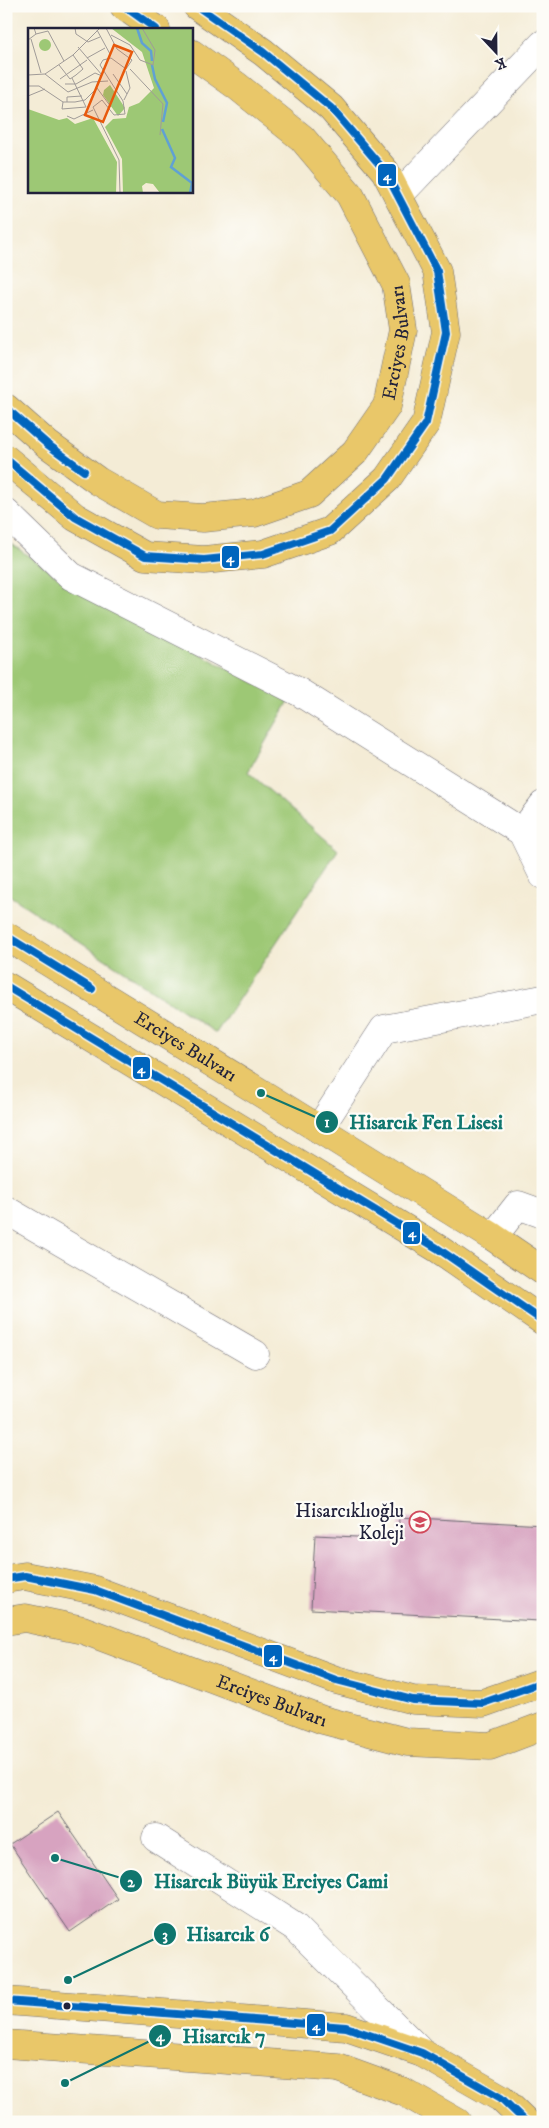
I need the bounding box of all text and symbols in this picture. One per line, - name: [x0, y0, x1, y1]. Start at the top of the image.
- inset map: [28, 28, 192, 192]
- north arrow: [472, 28, 522, 78]
- text: K: [491, 53, 508, 74]
- line badge: 4: [377, 163, 397, 187]
- text: 4: [382, 167, 392, 185]
- street label: Erciyes Bulvarı: [377, 284, 415, 402]
- line badge: 4: [221, 545, 240, 569]
- text: 4: [225, 549, 235, 567]
- street label: Erciyes Bulvarı: [130, 1006, 241, 1087]
- line badge: 4: [132, 1056, 151, 1080]
- text: 4: [136, 1060, 146, 1078]
- callout: Hisarcık Fen Lisesi: [315, 1105, 513, 1140]
- text: Hisarcık Fen Lisesi: [349, 1111, 503, 1136]
- text: 1: [324, 1113, 330, 1132]
- line badge: 4: [402, 1221, 421, 1245]
- text: 4: [407, 1224, 417, 1242]
- place label: Hisarcıklıoğlu Koleji: [295, 1500, 404, 1545]
- school or university icon: Hisarcıklıoğlu Koleji: [408, 1510, 432, 1534]
- line badge: 4: [263, 1644, 283, 1668]
- text: 4: [268, 1648, 278, 1666]
- street label: Erciyes Bulvarı: [213, 1670, 329, 1732]
- callout: Hisarcık Büyük Erciyes Cami: [119, 1864, 398, 1899]
- text: Hisarcık Büyük Erciyes Cami: [154, 1870, 388, 1895]
- text: 2: [127, 1873, 135, 1892]
- callout: Hisarcık 6: [152, 1917, 280, 1952]
- text: Hisarcık 6: [187, 1923, 271, 1948]
- text: 3: [162, 1926, 168, 1945]
- unlabelled marker: [62, 2001, 72, 2011]
- line badge: 4: [306, 2013, 326, 2037]
- text: 4: [311, 2017, 321, 2035]
- callout: Hisarcık 7: [147, 2019, 275, 2054]
- text: Hisarcık 7: [182, 2025, 266, 2050]
- text: 4: [155, 2027, 166, 2046]

